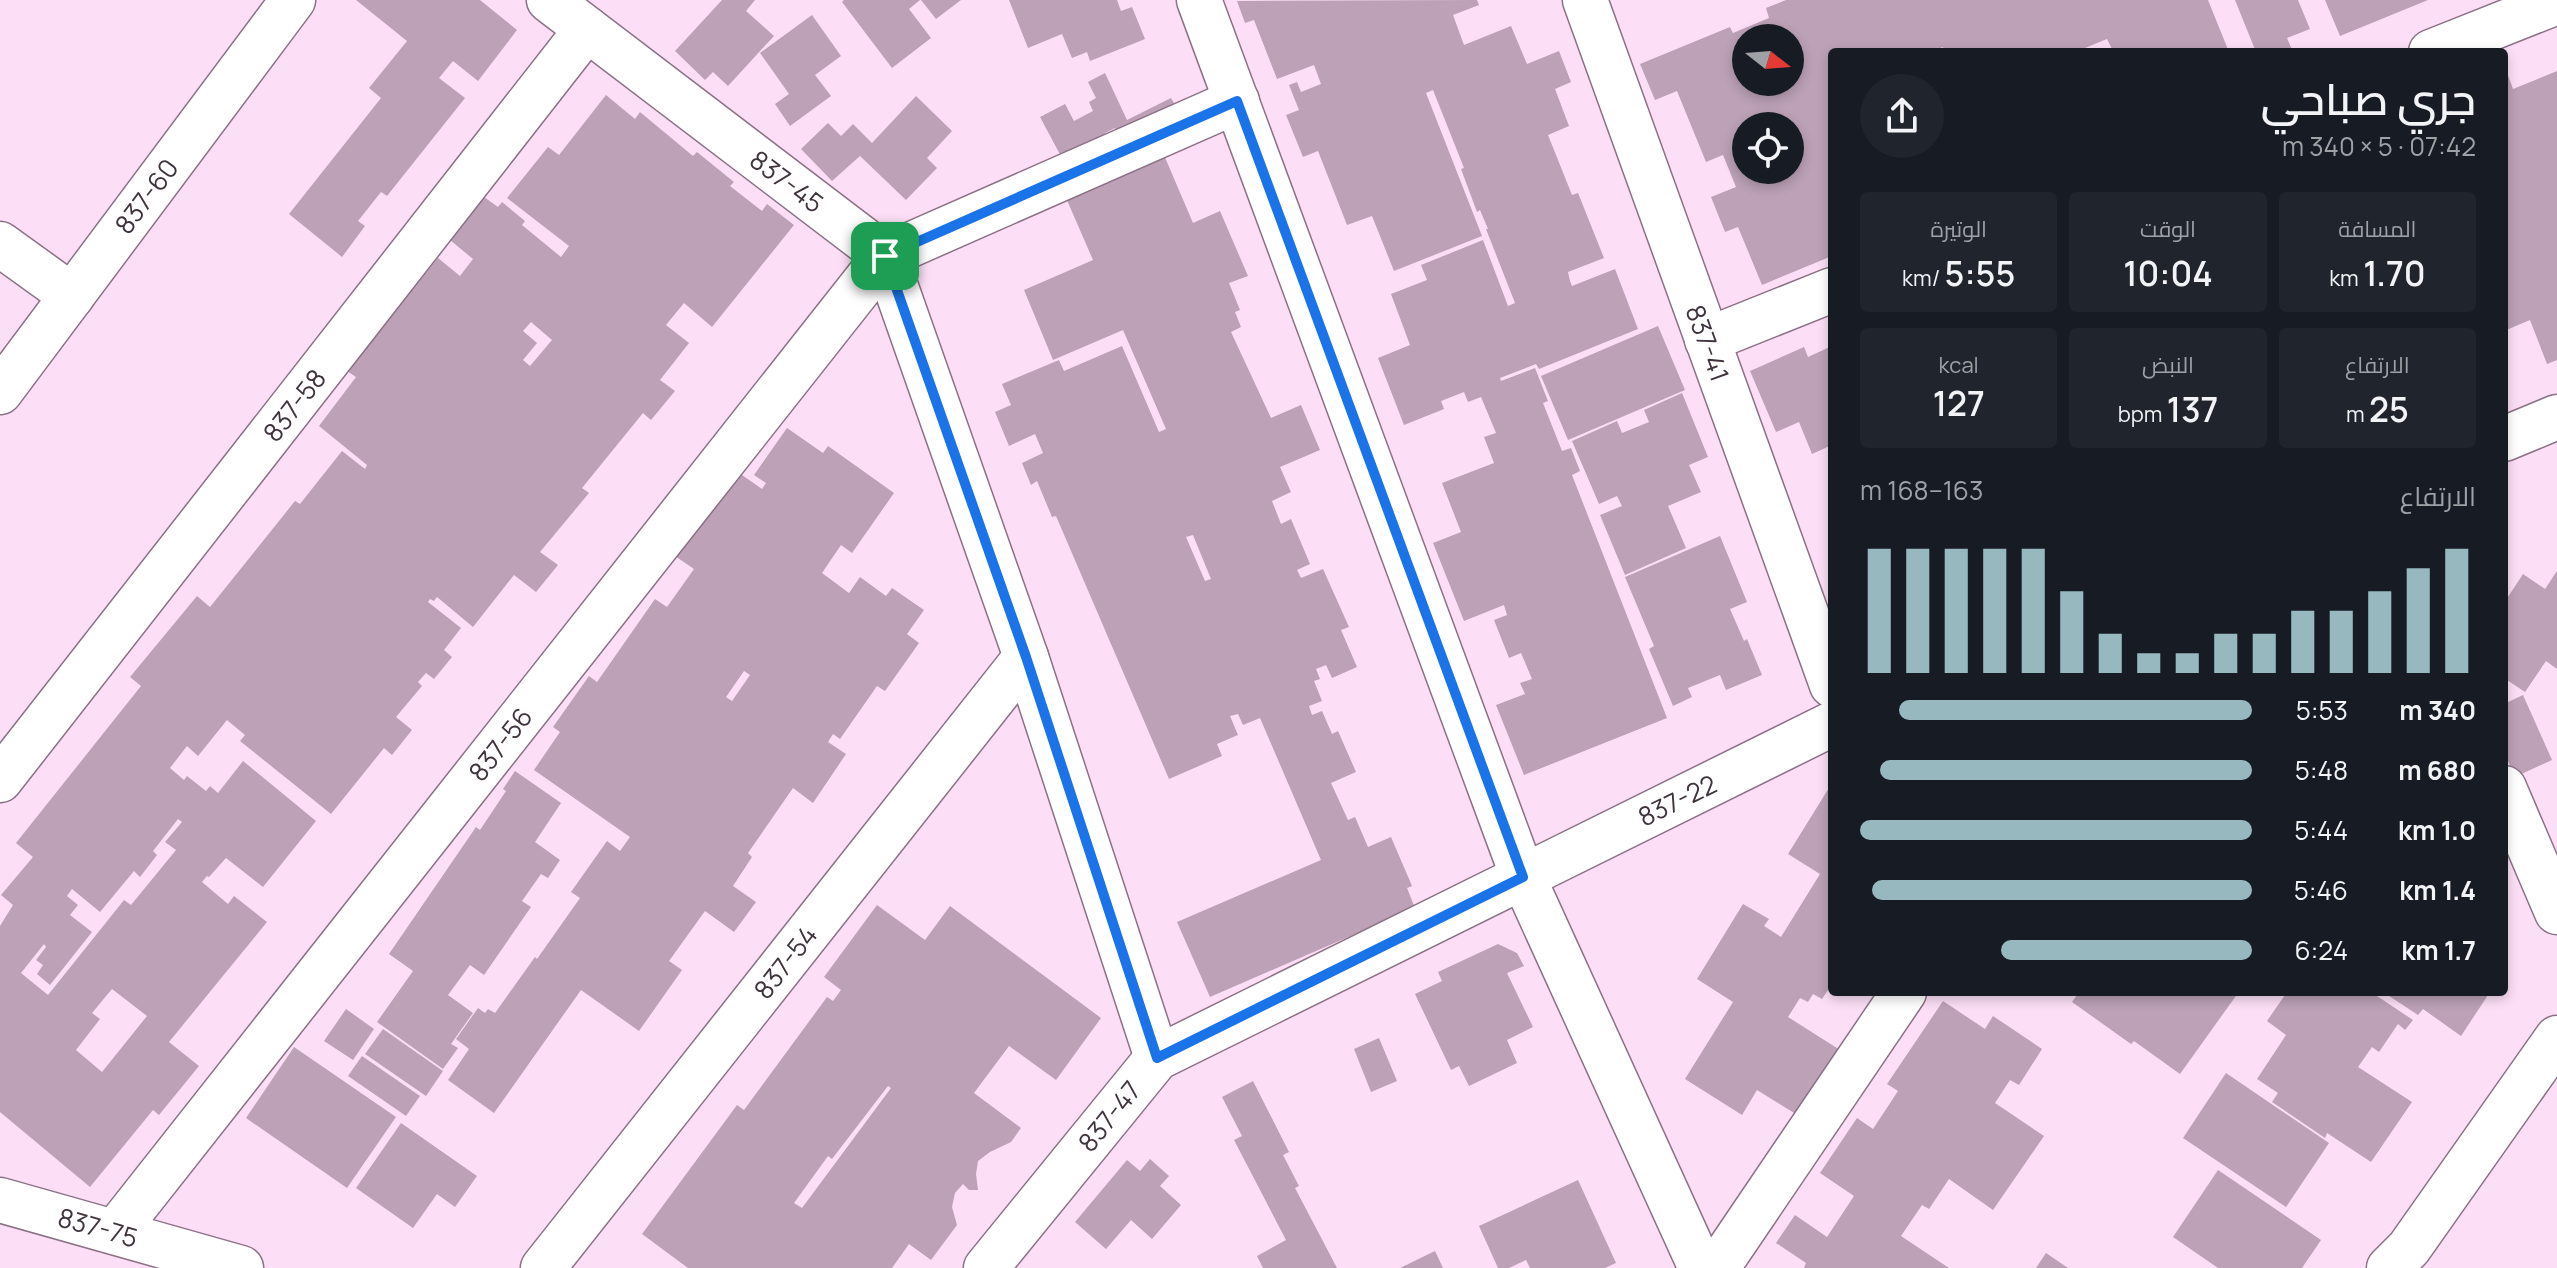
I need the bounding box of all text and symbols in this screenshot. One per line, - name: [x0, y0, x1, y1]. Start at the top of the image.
- north arrow: [1732, 24, 1804, 96]
- map controls: [1732, 24, 1804, 184]
- text: جري صباحي: [2261, 68, 2476, 128]
- button: share: [1860, 74, 1944, 158]
- button: locate: [1732, 112, 1804, 184]
- text: 07:42 · 5 × 340 m: [2282, 128, 2476, 164]
- street label: 837-45: [743, 141, 831, 221]
- street label: 837-60: [106, 151, 186, 241]
- text: الوتيرة: [1930, 214, 1987, 244]
- text: الوقت: [2140, 214, 2196, 244]
- text: المسافة: [2338, 214, 2416, 244]
- pin: [851, 222, 919, 290]
- icon: arrive: [863, 234, 907, 278]
- text: 5:55: [1945, 250, 2015, 296]
- text: 10:04: [2123, 250, 2213, 296]
- text: 1.70: [2363, 250, 2426, 296]
- text: /km: [1902, 263, 1945, 293]
- text: km: [2329, 263, 2363, 293]
- street label: 837-41: [1678, 300, 1738, 386]
- text: kcal: [1939, 350, 1979, 380]
- text: النبض: [2142, 350, 2194, 380]
- text: الارتفاع: [2345, 350, 2410, 380]
- street label: 837-58: [254, 361, 334, 449]
- text: 127: [1933, 380, 1985, 426]
- text: 137: [2167, 386, 2218, 432]
- text: 25: [2369, 386, 2409, 432]
- text: bpm: [2118, 399, 2167, 429]
- text: m: [2346, 399, 2369, 429]
- text: 163–168 m: [1860, 472, 1983, 508]
- text: الارتفاع: [2400, 478, 2476, 514]
- text: 5:53: [2296, 692, 2348, 728]
- text: 340 m: [2399, 692, 2476, 728]
- street label: 837-56: [460, 700, 540, 788]
- text: 5:48: [2295, 752, 2348, 788]
- text: 680 m: [2398, 752, 2476, 788]
- street label: 837-22: [1632, 766, 1722, 834]
- text: 5:44: [2294, 812, 2348, 848]
- text: 1.0 km: [2398, 812, 2476, 848]
- text: 5:46: [2294, 872, 2348, 908]
- text: 1.4 km: [2399, 872, 2476, 908]
- street label: 837-54: [745, 918, 825, 1006]
- text: 6:24: [2294, 932, 2348, 968]
- text: 1.7 km: [2401, 932, 2476, 968]
- street label: 837-47: [1069, 1073, 1149, 1159]
- street label: 837-75: [54, 1198, 142, 1256]

